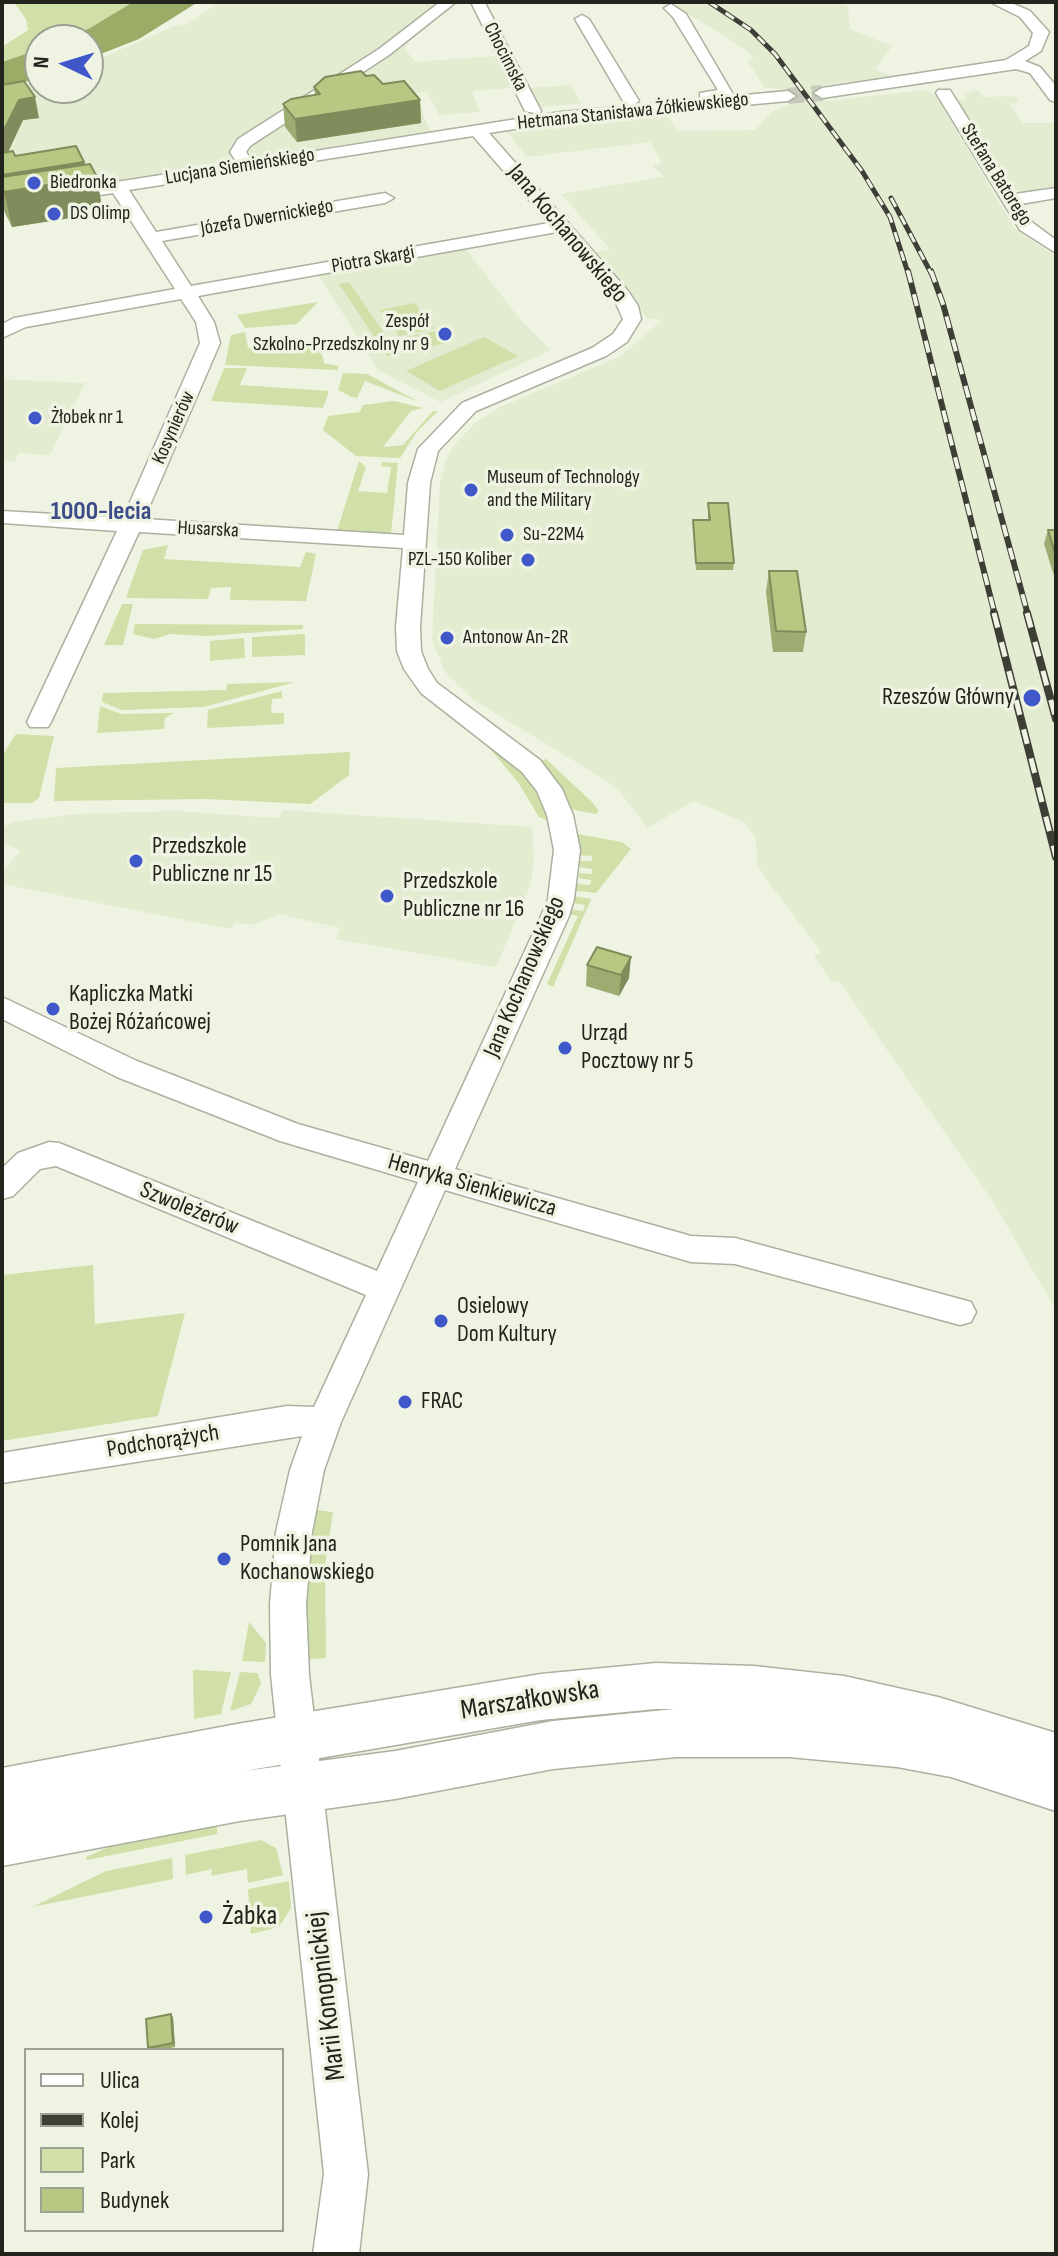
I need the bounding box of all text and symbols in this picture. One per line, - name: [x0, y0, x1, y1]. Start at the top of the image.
- street label: Chocimska: [478, 19, 532, 95]
- north arrow: [24, 24, 104, 104]
- text: N: [28, 56, 55, 69]
- street label: Hetmana Stanisława Żółkiewskiego: [516, 88, 750, 136]
- street label: Stefana Batorego: [955, 120, 1037, 230]
- street label: Lucjana Siemieńskiego: [164, 143, 316, 191]
- street label: Jana Kochanowskiego: [501, 159, 633, 309]
- place label: Biedronka: [50, 171, 117, 195]
- marker: Biedronka: [25, 174, 43, 192]
- street label: Józefa Dwernickiego: [199, 195, 335, 241]
- place label: DS Olimp: [70, 202, 130, 226]
- marker: DS Olimp: [45, 205, 63, 223]
- street label: Piotra Skargi: [330, 241, 416, 279]
- place label: Zespół Szkolno-Przedszkolny nr 9: [253, 310, 429, 357]
- marker: Zespół Szkolno-Przedszkolny nr 9: [436, 325, 454, 343]
- street label: Kosynierów: [147, 388, 201, 468]
- place label: Żłobek nr 1: [51, 406, 123, 430]
- marker: Żłobek nr 1: [26, 409, 44, 427]
- place label: Museum of Technology and the Military: [487, 466, 640, 513]
- marker: Museum of Technology and the Military: [462, 481, 480, 499]
- district label: 1000-lecia: [51, 496, 151, 528]
- street label: Husarska: [177, 516, 239, 544]
- place label: Su-22M4: [523, 523, 584, 547]
- marker: Su-22M4: [498, 526, 516, 544]
- place label: PZL-150 Koliber: [408, 548, 512, 572]
- marker: PZL-150 Koliber: [519, 551, 537, 569]
- place label: Antonow An-2R: [463, 626, 568, 650]
- marker: Antonow An-2R: [438, 629, 456, 647]
- place label: Rzeszów Główny: [882, 684, 1014, 712]
- marker: Rzeszów Główny: [1021, 687, 1043, 709]
- place label: Przedszkole Publiczne nr 15: [152, 833, 272, 889]
- marker: Przedszkole Publiczne nr 15: [127, 852, 145, 870]
- place label: Przedszkole Publiczne nr 16: [403, 868, 524, 924]
- marker: Przedszkole Publiczne nr 16: [378, 887, 396, 905]
- street label: Jana Kochanowskiego: [478, 892, 572, 1062]
- place label: Kapliczka Matki Bożej Różańcowej: [69, 981, 211, 1037]
- marker: Kapliczka Matki Bożej Różańcowej: [44, 1000, 62, 1018]
- place label: Urząd Pocztowy nr 5: [581, 1020, 693, 1076]
- marker: Urząd Pocztowy nr 5: [556, 1039, 574, 1057]
- street label: Henryka Sienkiewicza: [385, 1148, 559, 1224]
- street label: Szwoleżerów: [135, 1176, 243, 1242]
- place label: Osielowy Dom Kultury: [457, 1293, 557, 1349]
- marker: Osielowy Dom Kultury: [432, 1312, 450, 1330]
- place label: FRAC: [421, 1388, 463, 1416]
- marker: FRAC: [396, 1393, 414, 1411]
- street label: Podchorążych: [105, 1419, 221, 1465]
- place label: Pomnik Jana Kochanowskiego: [240, 1531, 374, 1587]
- marker: Pomnik Jana Kochanowskiego: [215, 1550, 233, 1568]
- street label: Marszałkowska: [458, 1673, 602, 1729]
- place label: Żabka: [222, 1900, 277, 1934]
- marker: Żabka: [197, 1908, 215, 1926]
- street label: Marii Konopnickiej: [300, 1910, 354, 2082]
- legend: [24, 2048, 284, 2232]
- text: Ulica: [100, 2066, 140, 2095]
- text: Kolej: [100, 2106, 139, 2135]
- text: Park: [100, 2146, 135, 2175]
- text: Budynek: [100, 2186, 169, 2215]

